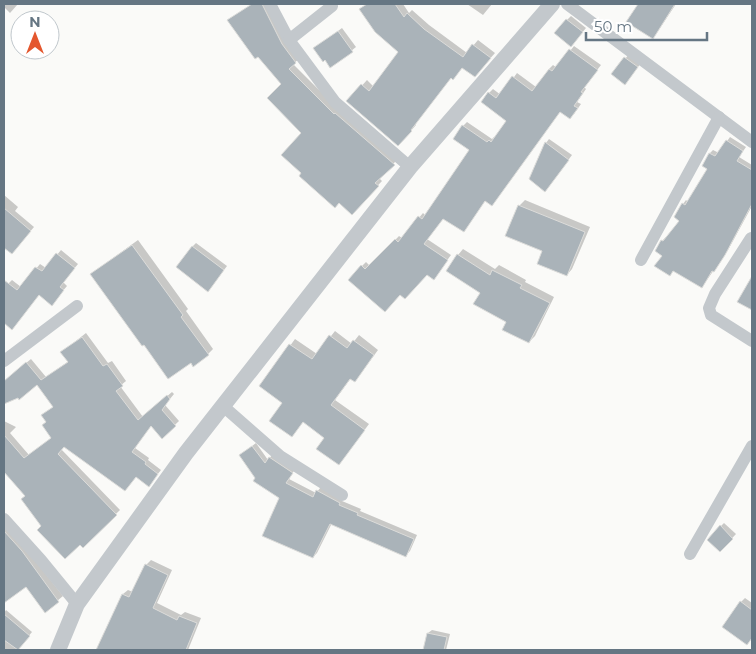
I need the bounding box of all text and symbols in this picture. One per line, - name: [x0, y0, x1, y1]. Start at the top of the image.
- north arrow: [10, 10, 60, 60]
- scale bar: [586, 10, 707, 42]
- text: N: [29, 13, 41, 31]
- text: 50 m: [594, 17, 632, 36]

